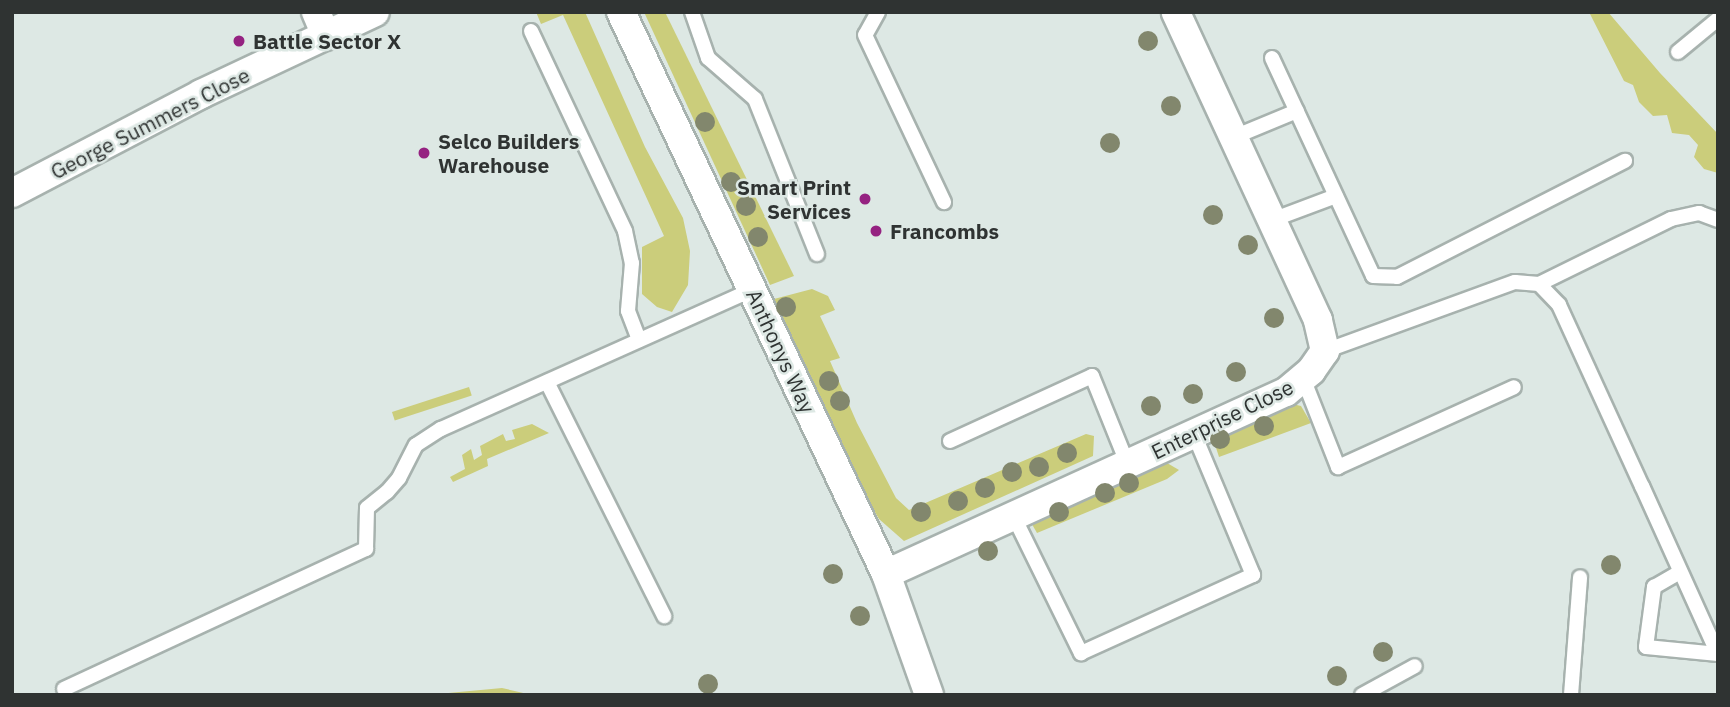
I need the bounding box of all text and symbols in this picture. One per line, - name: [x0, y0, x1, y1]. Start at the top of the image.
- place label: Battle Sector X: [253, 28, 401, 54]
- marker: Battle Sector X: [231, 33, 247, 49]
- street label: George Summers Close: [46, 62, 254, 184]
- place label: Selco Builders Warehouse: [438, 128, 579, 178]
- marker: Selco Builders Warehouse: [416, 145, 432, 161]
- place label: Smart Print Services: [737, 174, 851, 224]
- marker: Smart Print Services: [857, 191, 873, 207]
- place label: Francombs: [890, 218, 999, 244]
- marker: Francombs: [868, 223, 884, 239]
- street label: Anthonys Way: [741, 285, 821, 417]
- street label: Enterprise Close: [1147, 374, 1297, 464]

